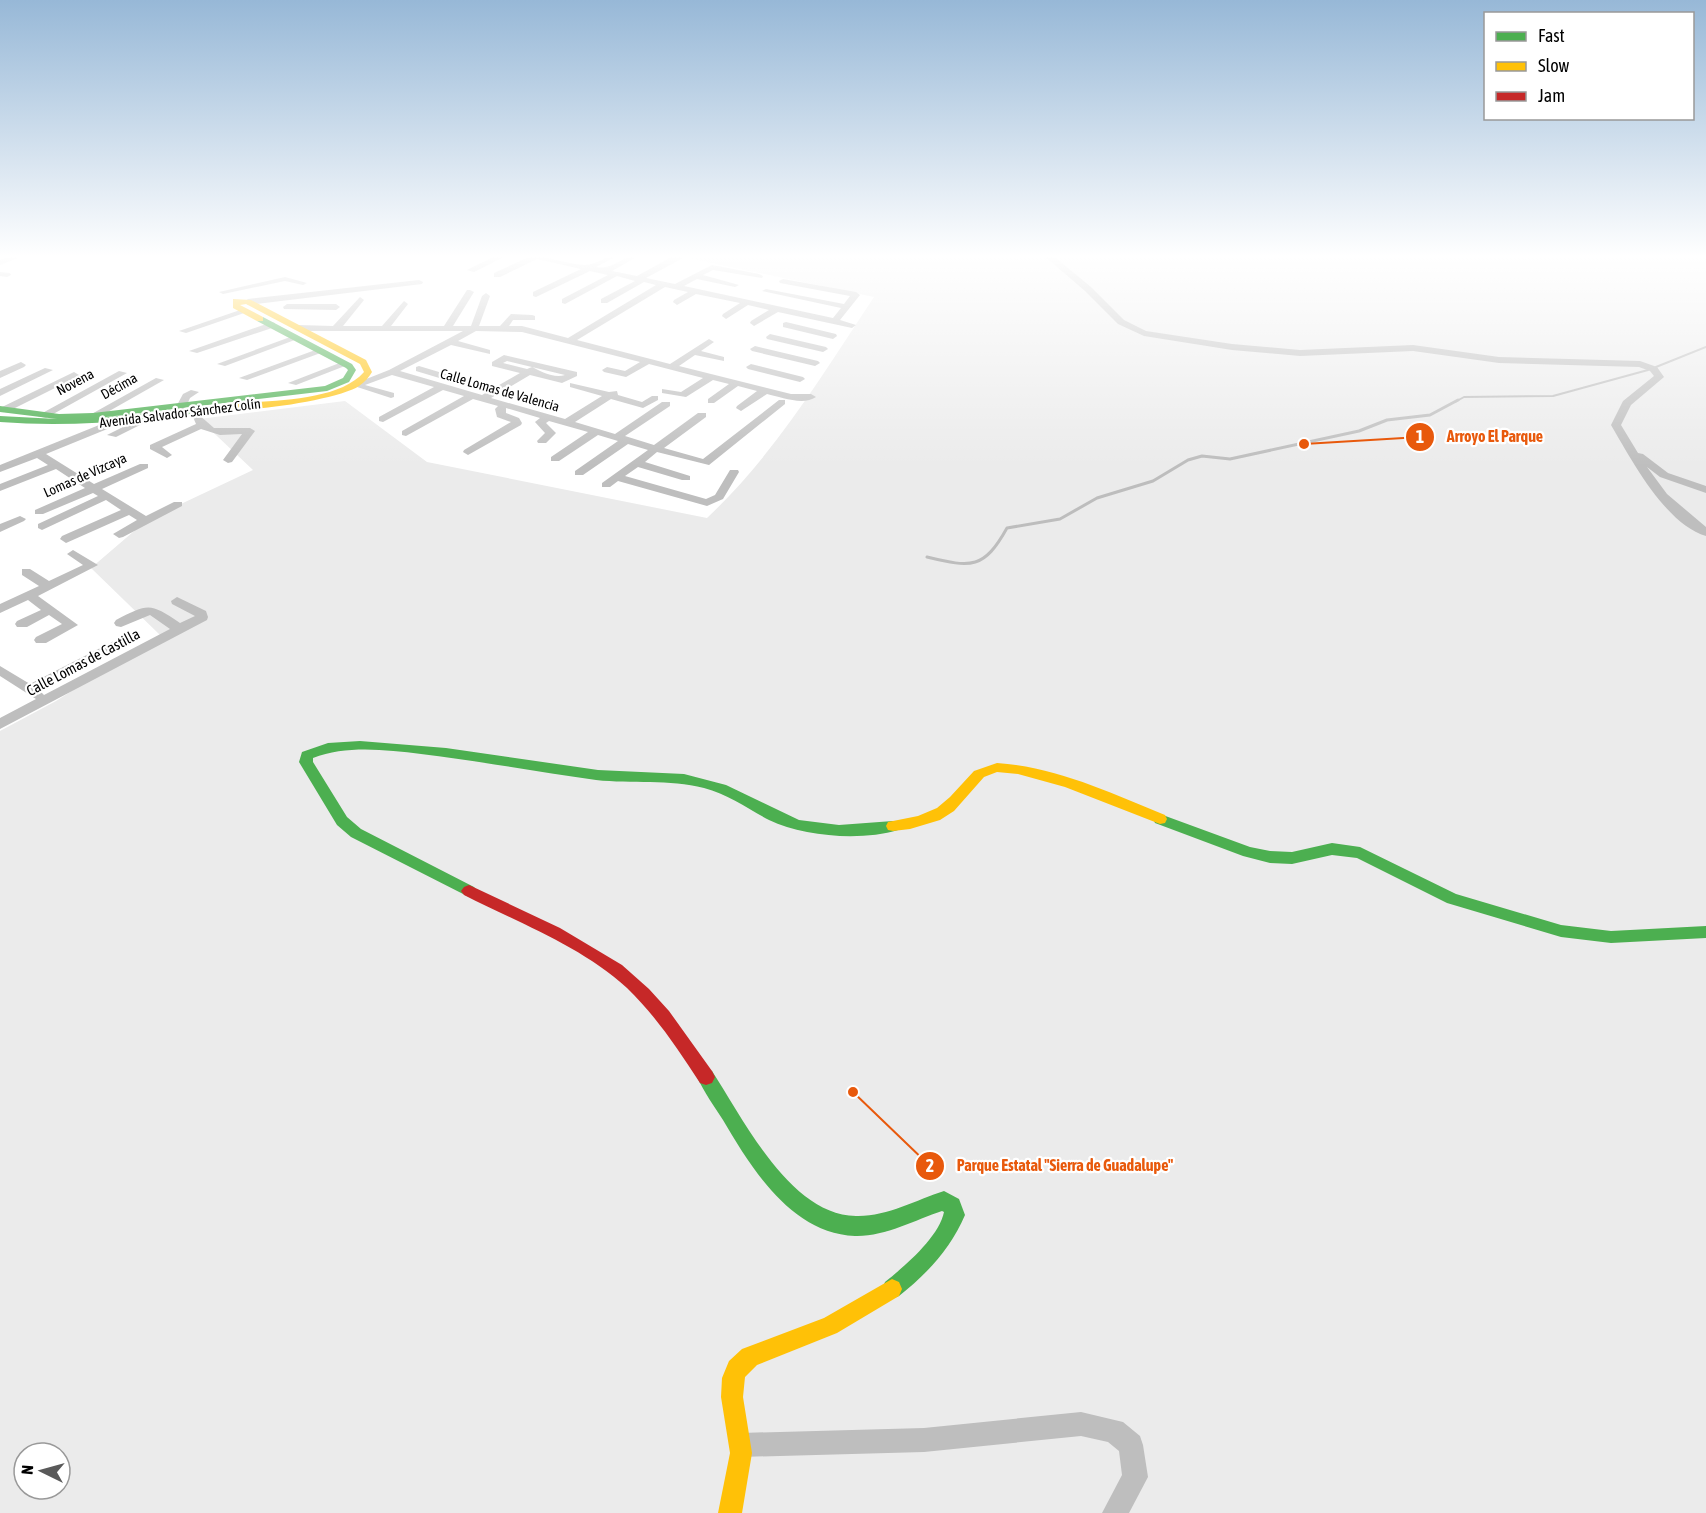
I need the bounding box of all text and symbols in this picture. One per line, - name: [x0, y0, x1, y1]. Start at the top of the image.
- legend: [1484, 12, 1694, 120]
- text: Fast: [1538, 25, 1565, 46]
- text: Slow: [1538, 55, 1569, 76]
- text: Jam: [1538, 85, 1565, 106]
- street label: Calle Lomas de Valencia: [439, 365, 561, 415]
- street label: Novena: [54, 366, 96, 398]
- street label: Décima: [98, 370, 140, 402]
- street label: Avenida Salvador Sánchez Colín: [98, 395, 262, 431]
- callout: Arroyo El Parque: [1405, 420, 1555, 454]
- text: 1: [1416, 426, 1424, 447]
- text: Arroyo El Parque: [1446, 427, 1543, 445]
- street label: Lomas de Vizcaya: [41, 450, 129, 500]
- street label: Calle Lomas de Castilla: [23, 625, 143, 699]
- callout: Parque Estatal "Sierra de Guadalupe": [915, 1149, 1185, 1183]
- text: 2: [926, 1155, 934, 1176]
- text: Parque Estatal "Sierra de Guadalupe": [957, 1156, 1174, 1174]
- north arrow: [12, 1441, 72, 1501]
- text: N: [18, 1464, 36, 1475]

